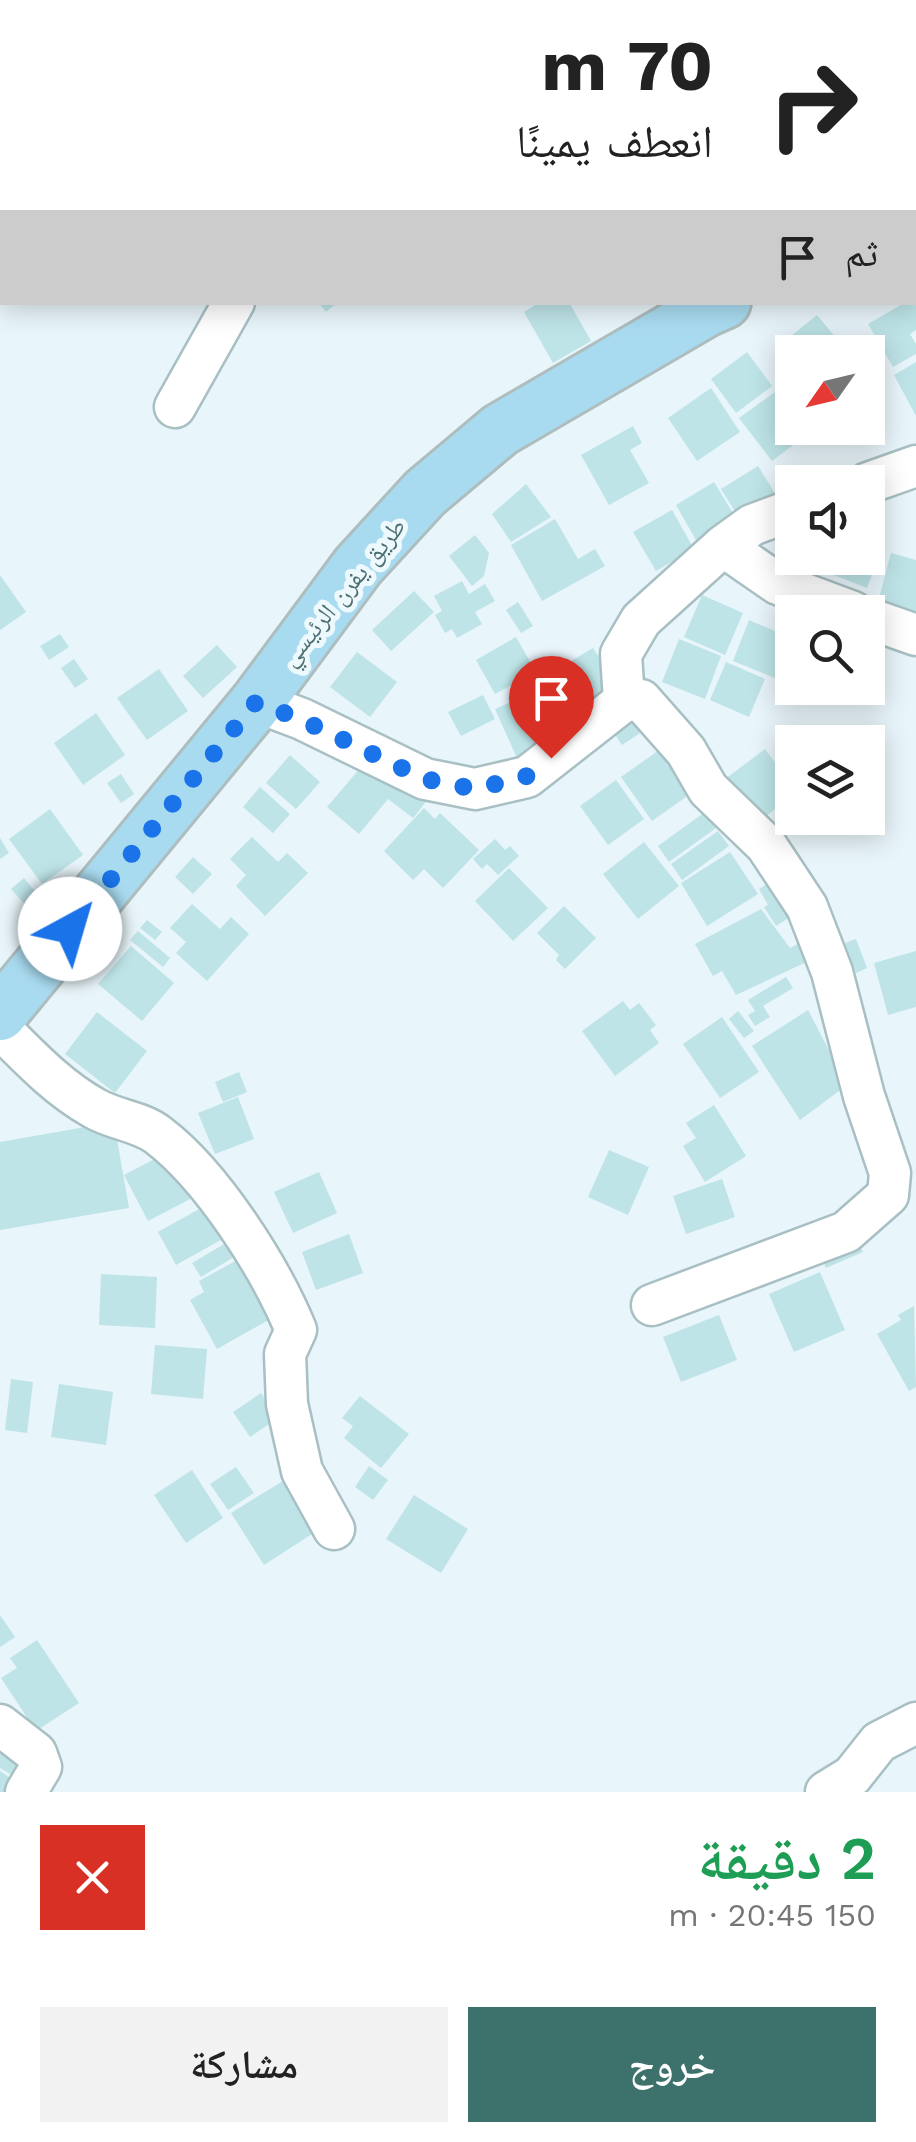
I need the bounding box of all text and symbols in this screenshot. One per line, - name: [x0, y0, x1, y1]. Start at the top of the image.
- text: 70 m: [541, 25, 713, 107]
- icon: right: [748, 40, 878, 170]
- text: انعطف يمينًا: [516, 115, 713, 168]
- icon: arrive: [770, 230, 825, 285]
- text: ثم: [845, 231, 878, 275]
- north arrow: [775, 335, 885, 445]
- map controls: [775, 335, 885, 835]
- button: sound: [775, 465, 885, 575]
- street label: طريق يفرن الرئيسي: [274, 512, 416, 675]
- button: search: [775, 595, 885, 705]
- pin: [509, 656, 594, 759]
- icon: arrive: [524, 671, 579, 726]
- button: layers: [775, 725, 885, 835]
- position arrow: [18, 877, 122, 981]
- text: 2 دقيقة: [697, 1823, 876, 1894]
- button: close: [40, 1825, 145, 1930]
- text: 150 m · 20:45: [668, 1896, 876, 1934]
- button: مشاركة: [40, 2007, 448, 2122]
- button: خروج: [468, 2007, 876, 2122]

